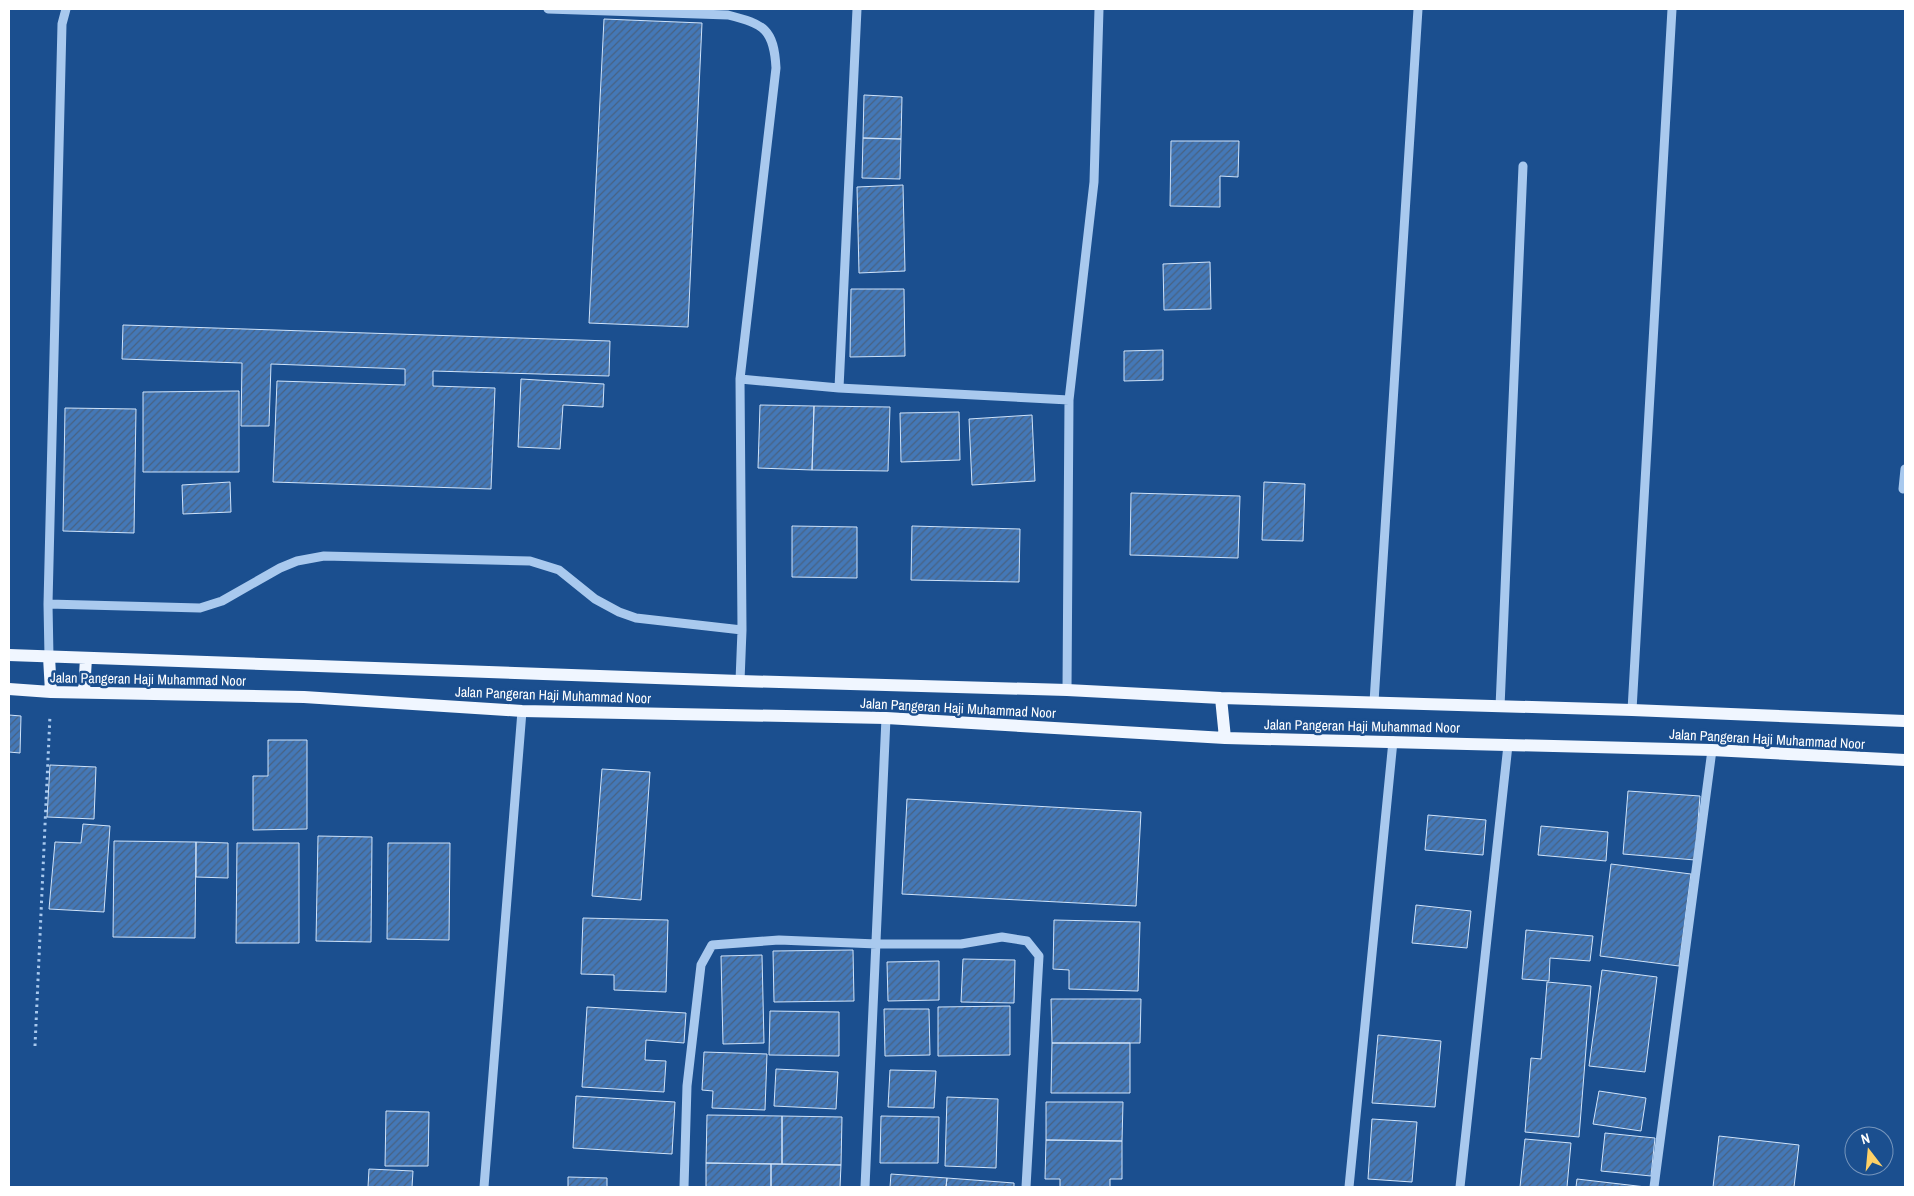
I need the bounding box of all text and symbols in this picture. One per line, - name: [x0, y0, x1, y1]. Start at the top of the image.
- street label: Jalan Pangeran Haji Muhammad Noor: [50, 668, 246, 690]
- street label: Jalan Pangeran Haji Muhammad Noor: [455, 683, 651, 707]
- street label: Jalan Pangeran Haji Muhammad Noor: [860, 694, 1056, 722]
- street label: Jalan Pangeran Haji Muhammad Noor: [1264, 715, 1460, 737]
- street label: Jalan Pangeran Haji Muhammad Noor: [1669, 725, 1865, 753]
- north arrow: [1844, 1126, 1894, 1176]
- text: N: [1859, 1129, 1872, 1148]

